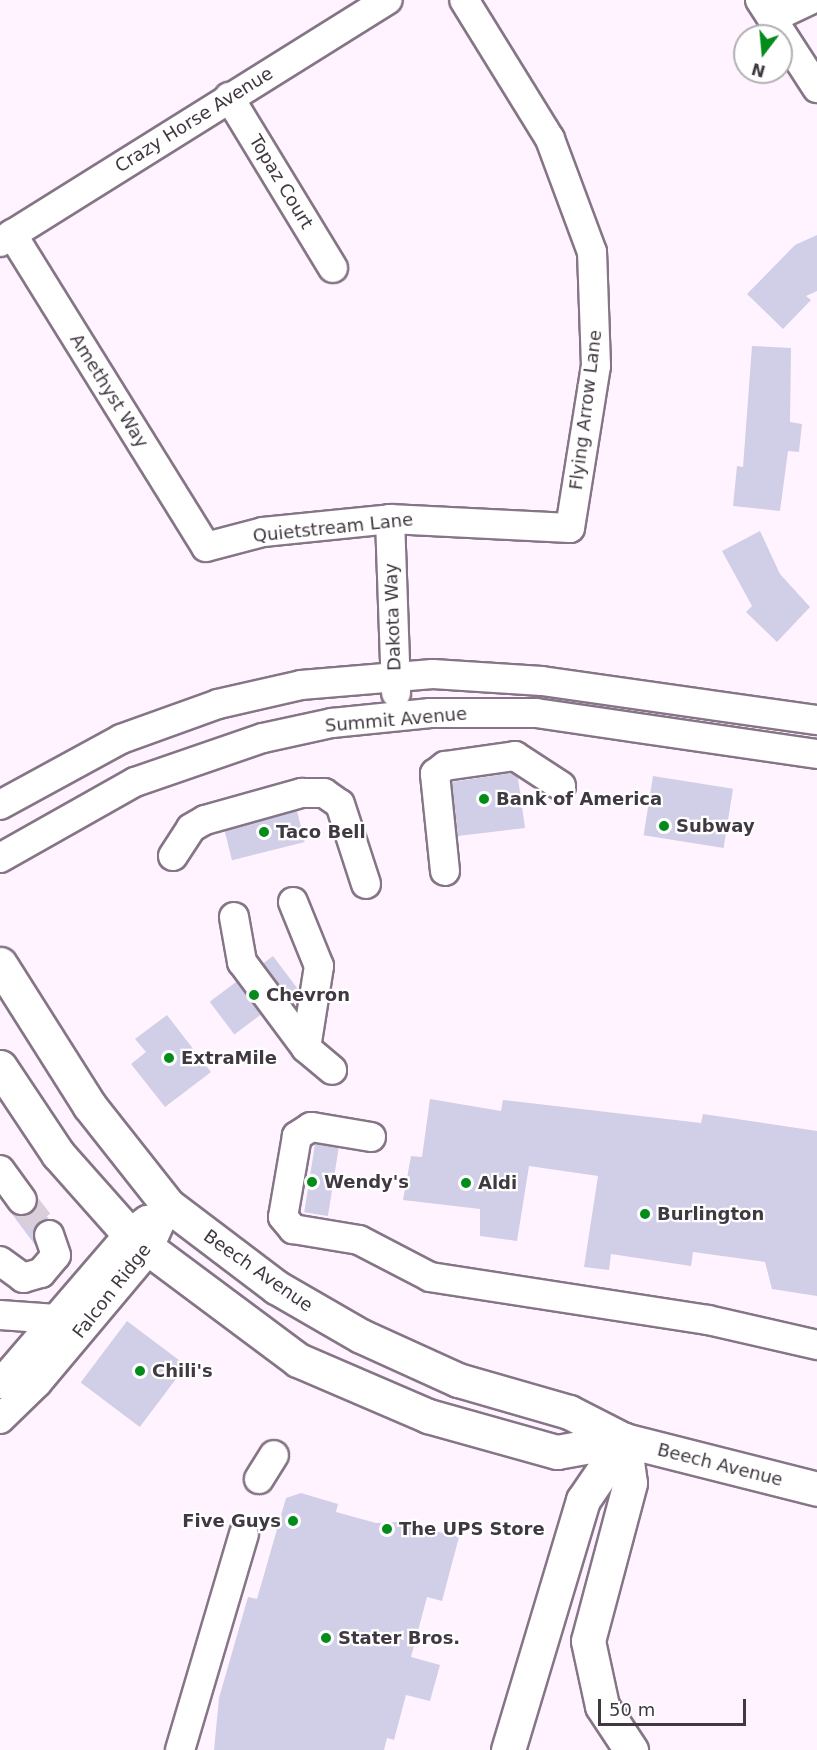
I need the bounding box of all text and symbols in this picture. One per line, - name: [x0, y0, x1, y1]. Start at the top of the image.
- north arrow: [733, 24, 793, 84]
- text: N: [749, 59, 768, 81]
- street label: Crazy Horse Avenue: [111, 63, 277, 177]
- street label: Topaz Court: [244, 131, 318, 233]
- street label: Flying Arrow Lane: [565, 329, 607, 491]
- street label: Amethyst Way: [65, 330, 153, 452]
- street label: Quietstream Lane: [252, 509, 414, 547]
- street label: Dakota Way: [380, 563, 406, 671]
- street label: Summit Avenue: [324, 703, 468, 737]
- place label: Bank of America: [496, 788, 662, 810]
- marker: Bank of America: [477, 792, 491, 806]
- place label: Subway: [676, 815, 755, 837]
- marker: Subway: [657, 819, 671, 833]
- place label: Taco Bell: [276, 821, 366, 843]
- marker: Taco Bell: [257, 825, 271, 839]
- place label: Chevron: [266, 984, 350, 1006]
- marker: Chevron: [247, 988, 261, 1002]
- place label: ExtraMile: [181, 1047, 277, 1069]
- marker: ExtraMile: [162, 1051, 176, 1065]
- place label: Wendy's: [324, 1171, 409, 1193]
- place label: Aldi: [478, 1172, 517, 1194]
- marker: Wendy's: [305, 1175, 319, 1189]
- marker: Aldi: [459, 1176, 473, 1190]
- place label: Burlington: [657, 1203, 764, 1225]
- marker: Burlington: [638, 1207, 652, 1221]
- street label: Beech Avenue: [199, 1225, 317, 1317]
- street label: Falcon Ridge: [68, 1239, 156, 1343]
- place label: Chili's: [152, 1360, 213, 1382]
- marker: Chili's: [133, 1364, 147, 1378]
- street label: Beech Avenue: [655, 1439, 785, 1491]
- place label: Five Guys: [182, 1510, 281, 1532]
- marker: Five Guys: [286, 1514, 300, 1528]
- place label: The UPS Store: [399, 1518, 545, 1540]
- marker: The UPS Store: [380, 1522, 394, 1536]
- place label: Stater Bros.: [338, 1627, 460, 1649]
- marker: Stater Bros.: [319, 1631, 333, 1645]
- scale bar: [601, 1687, 750, 1725]
- text: 50 m: [609, 1699, 655, 1720]

